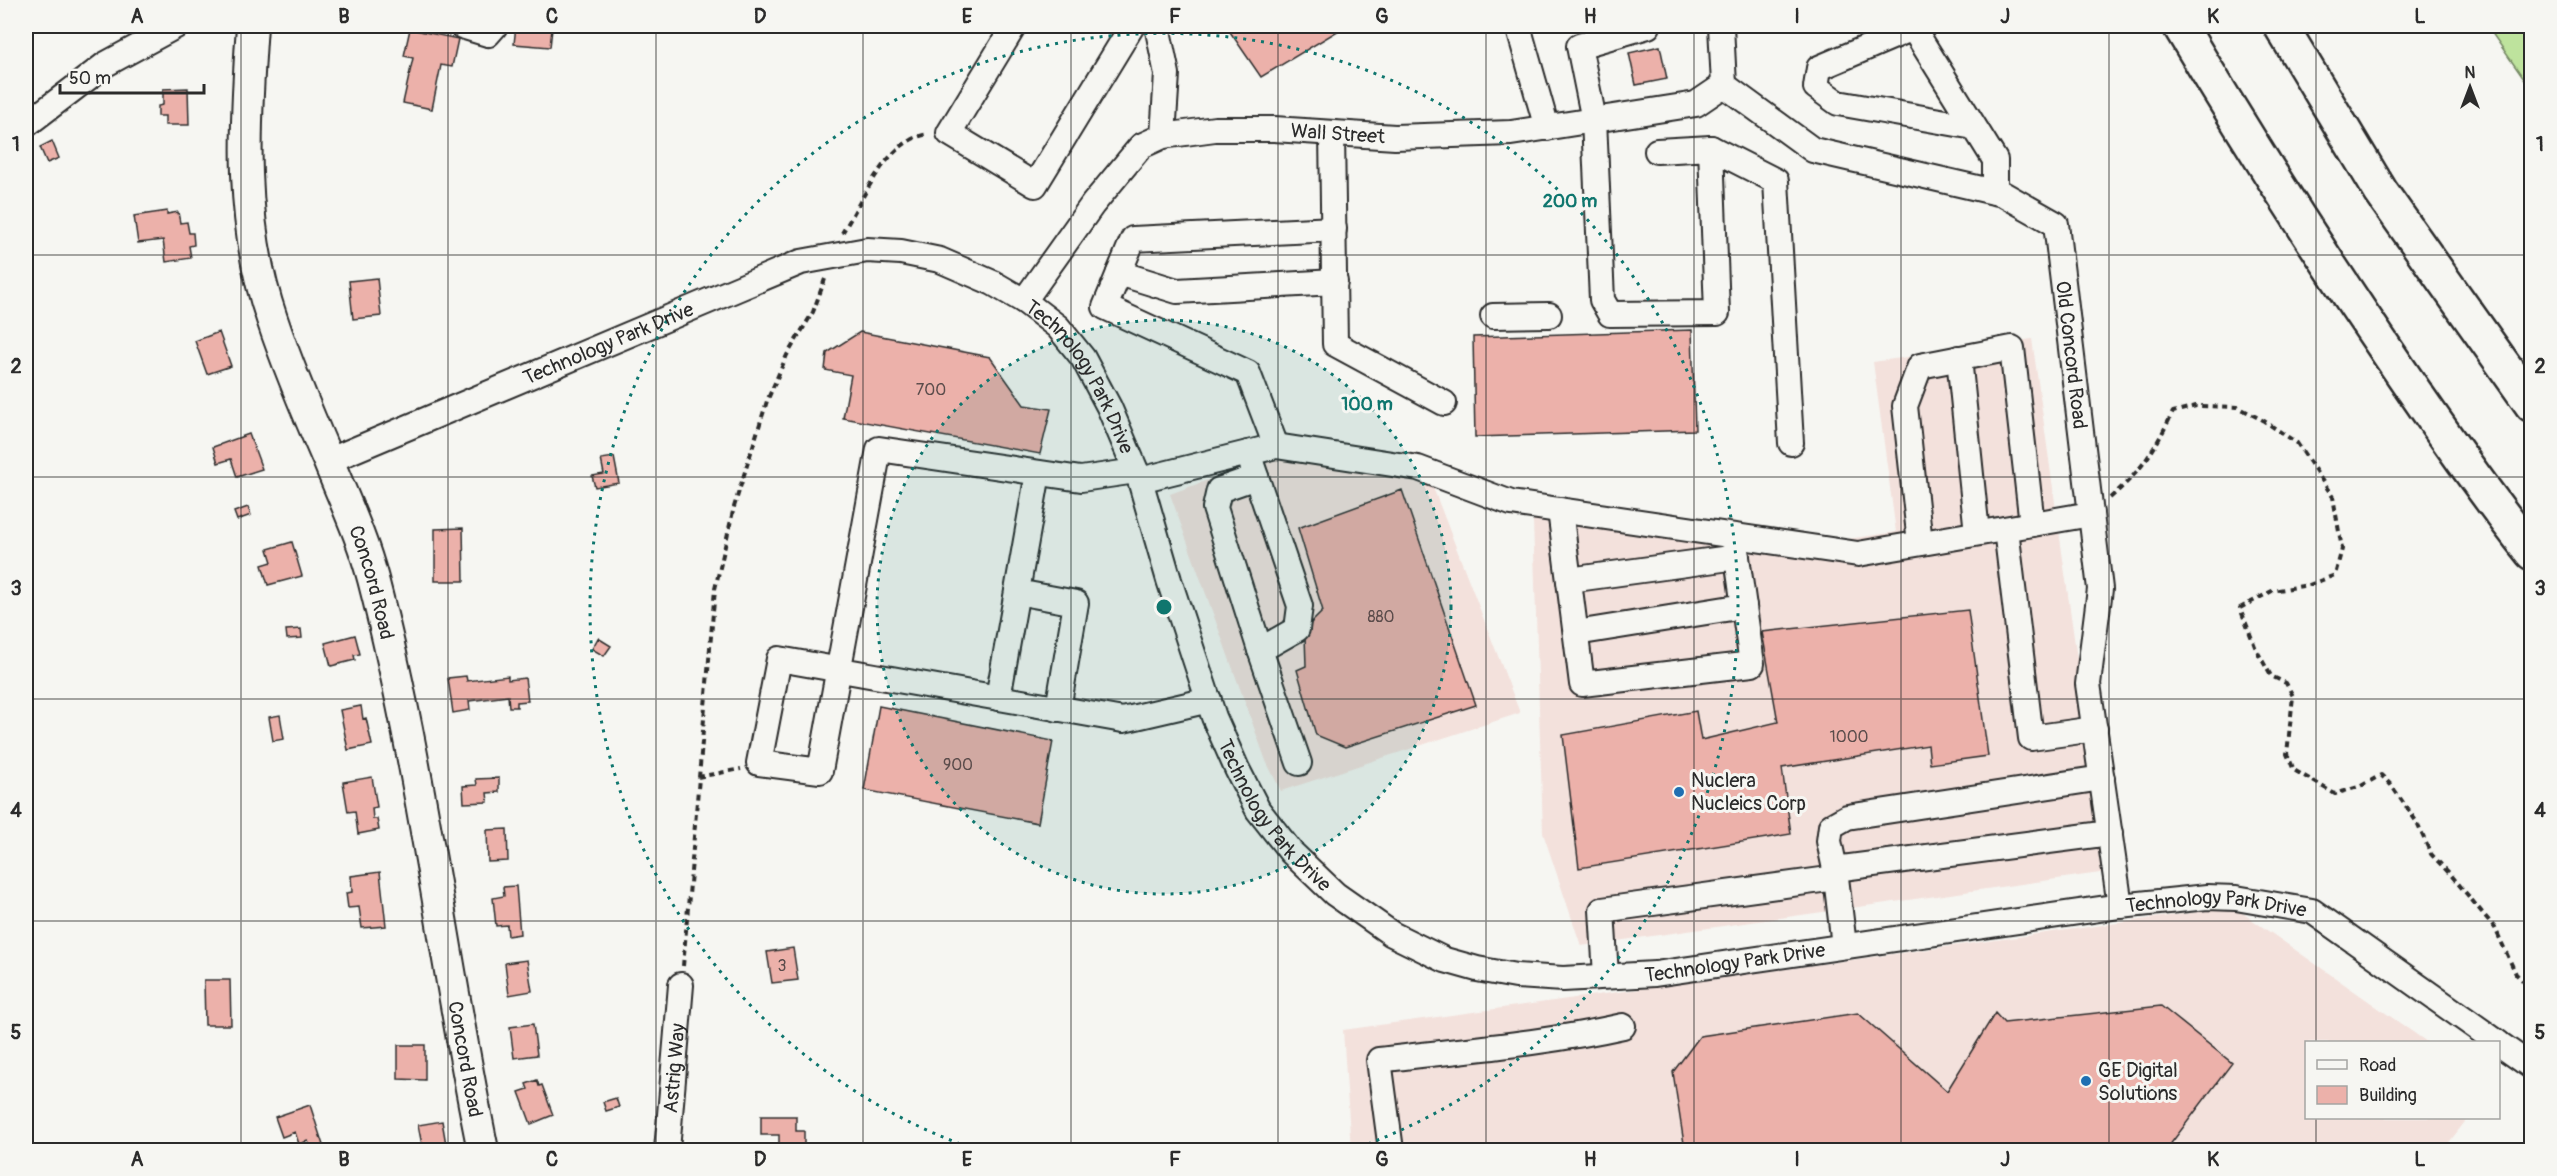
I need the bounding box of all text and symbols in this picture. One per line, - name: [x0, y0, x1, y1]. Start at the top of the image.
- text: A: [131, 4, 144, 29]
- text: B: [338, 4, 350, 29]
- text: C: [546, 4, 558, 29]
- text: D: [754, 4, 767, 29]
- text: E: [962, 4, 973, 29]
- text: F: [1169, 4, 1181, 29]
- text: G: [1375, 4, 1389, 29]
- text: H: [1584, 4, 1597, 29]
- text: I: [1794, 4, 1800, 29]
- text: J: [2000, 4, 2010, 29]
- text: K: [2207, 4, 2219, 29]
- text: L: [2414, 4, 2426, 29]
- scale bar: [60, 57, 204, 95]
- north arrow: [2440, 57, 2500, 117]
- text: N: [2465, 63, 2476, 83]
- text: 50 m: [69, 67, 111, 90]
- street label: Wall Street: [1290, 118, 1387, 149]
- text: 1: [12, 132, 20, 157]
- text: 1: [2536, 132, 2544, 157]
- text: 200 m: [1543, 190, 1597, 213]
- street label: Old Concord Road: [2050, 279, 2093, 430]
- street label: Technology Park Drive: [1020, 294, 1140, 457]
- street label: Technology Park Drive: [519, 296, 697, 390]
- text: 2: [10, 354, 22, 379]
- text: 2: [2534, 354, 2546, 379]
- house number: 700: [916, 380, 946, 400]
- text: 100 m: [1341, 393, 1393, 416]
- street label: Concord Road: [344, 522, 400, 642]
- text: 3: [10, 576, 22, 601]
- text: 3: [2534, 576, 2546, 601]
- centre of rings: [1154, 597, 1174, 617]
- house number: 880: [1367, 607, 1395, 627]
- house number: 1000: [1829, 727, 1869, 747]
- street label: Technology Park Drive: [1213, 735, 1337, 897]
- house number: 900: [943, 755, 973, 775]
- place label: Nuclera Nucleics Corp: [1691, 768, 1806, 816]
- marker: Nuclera Nucleics Corp: [1672, 785, 1686, 799]
- text: 4: [10, 798, 22, 823]
- text: 4: [2534, 798, 2546, 823]
- street label: Technology Park Drive: [2124, 884, 2309, 922]
- street label: Technology Park Drive: [1644, 937, 1827, 987]
- house number: 3: [778, 956, 787, 976]
- street label: Concord Road: [443, 999, 489, 1119]
- text: 5: [11, 1020, 22, 1045]
- text: 5: [2535, 1020, 2546, 1045]
- street label: Astrig Way: [658, 1022, 690, 1114]
- legend: [2305, 1041, 2500, 1119]
- text: Road: [2359, 1054, 2396, 1077]
- place label: GE Digital Solutions: [2098, 1058, 2178, 1106]
- marker: GE Digital Solutions: [2079, 1074, 2093, 1088]
- text: Building: [2359, 1084, 2417, 1107]
- text: A: [131, 1147, 144, 1172]
- text: B: [338, 1147, 350, 1172]
- text: C: [546, 1147, 558, 1172]
- text: D: [754, 1147, 767, 1172]
- text: E: [962, 1147, 973, 1172]
- text: F: [1169, 1147, 1181, 1172]
- text: G: [1375, 1147, 1389, 1172]
- text: H: [1584, 1147, 1597, 1172]
- text: I: [1794, 1147, 1800, 1172]
- text: J: [2000, 1147, 2010, 1172]
- text: K: [2207, 1147, 2219, 1172]
- text: L: [2414, 1147, 2426, 1172]

